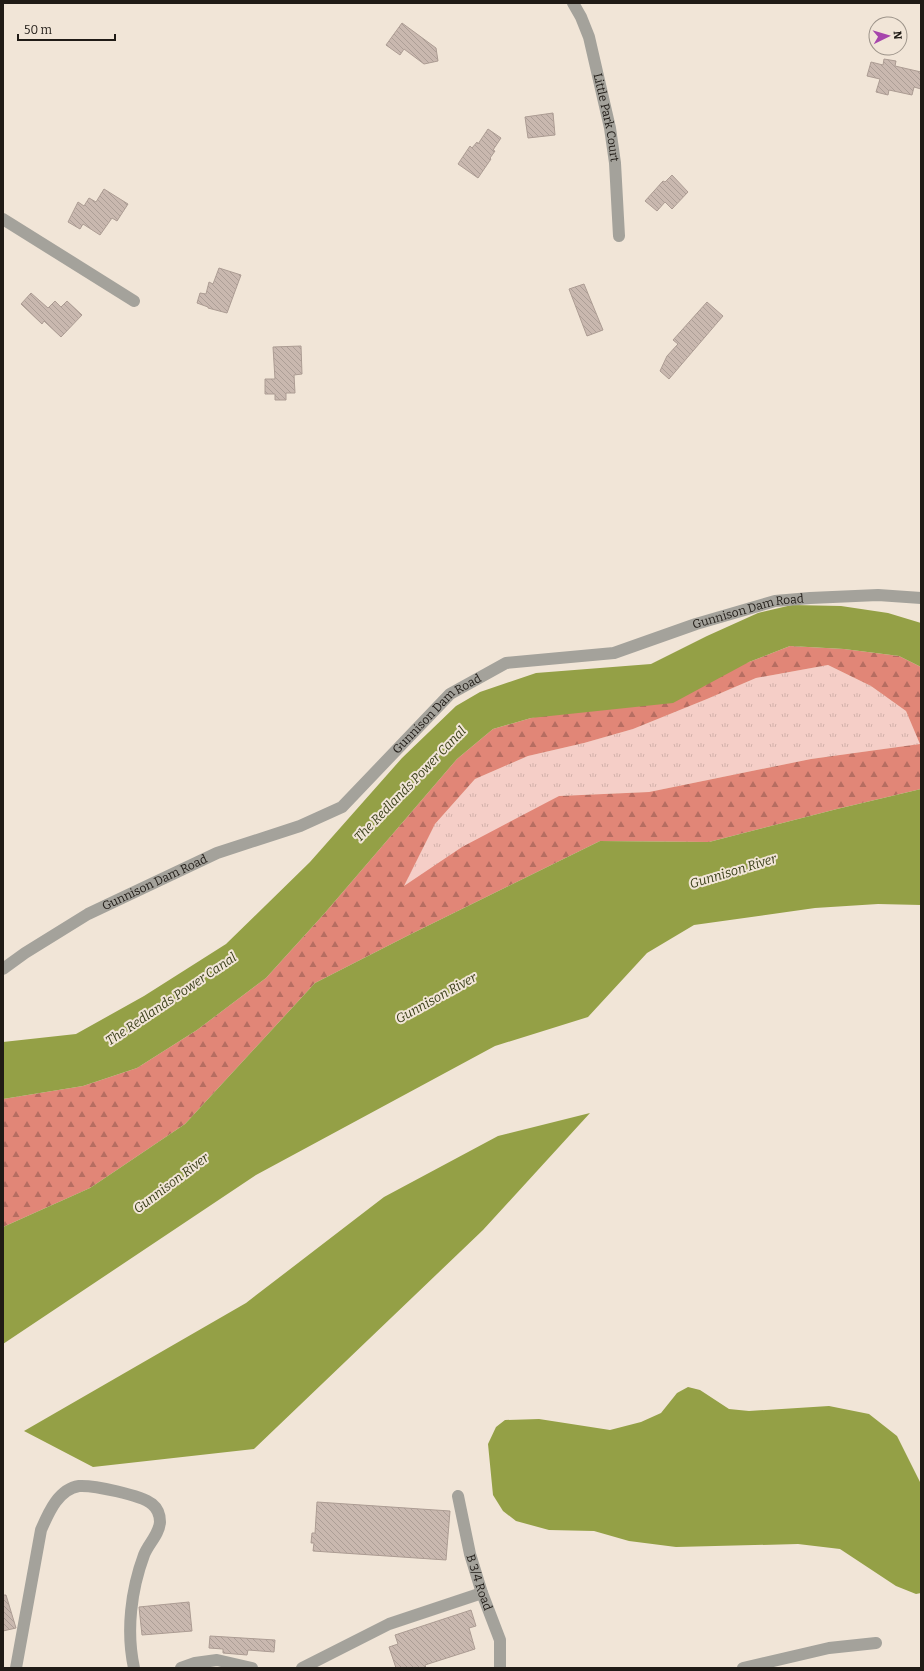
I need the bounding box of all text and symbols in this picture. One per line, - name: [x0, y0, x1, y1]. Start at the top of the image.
- scale bar: [18, 16, 115, 42]
- north arrow: [868, 16, 908, 56]
- text: 50 m: [24, 23, 53, 37]
- text: N: [891, 30, 904, 40]
- street label: Little Park Court: [591, 72, 622, 163]
- street label: Gunnison Dam Road: [691, 592, 804, 632]
- street label: Gunnison Dam Road: [390, 671, 484, 757]
- water label: The Redlands Power Canal: [351, 723, 469, 845]
- water label: Gunnison River: [688, 850, 779, 891]
- street label: Gunnison Dam Road: [100, 852, 209, 913]
- water label: The Redlands Power Canal: [103, 949, 239, 1048]
- water label: Gunnison River: [393, 969, 480, 1026]
- water label: Gunnison River: [131, 1149, 212, 1216]
- street label: B 3/4 Road: [463, 1552, 495, 1612]

